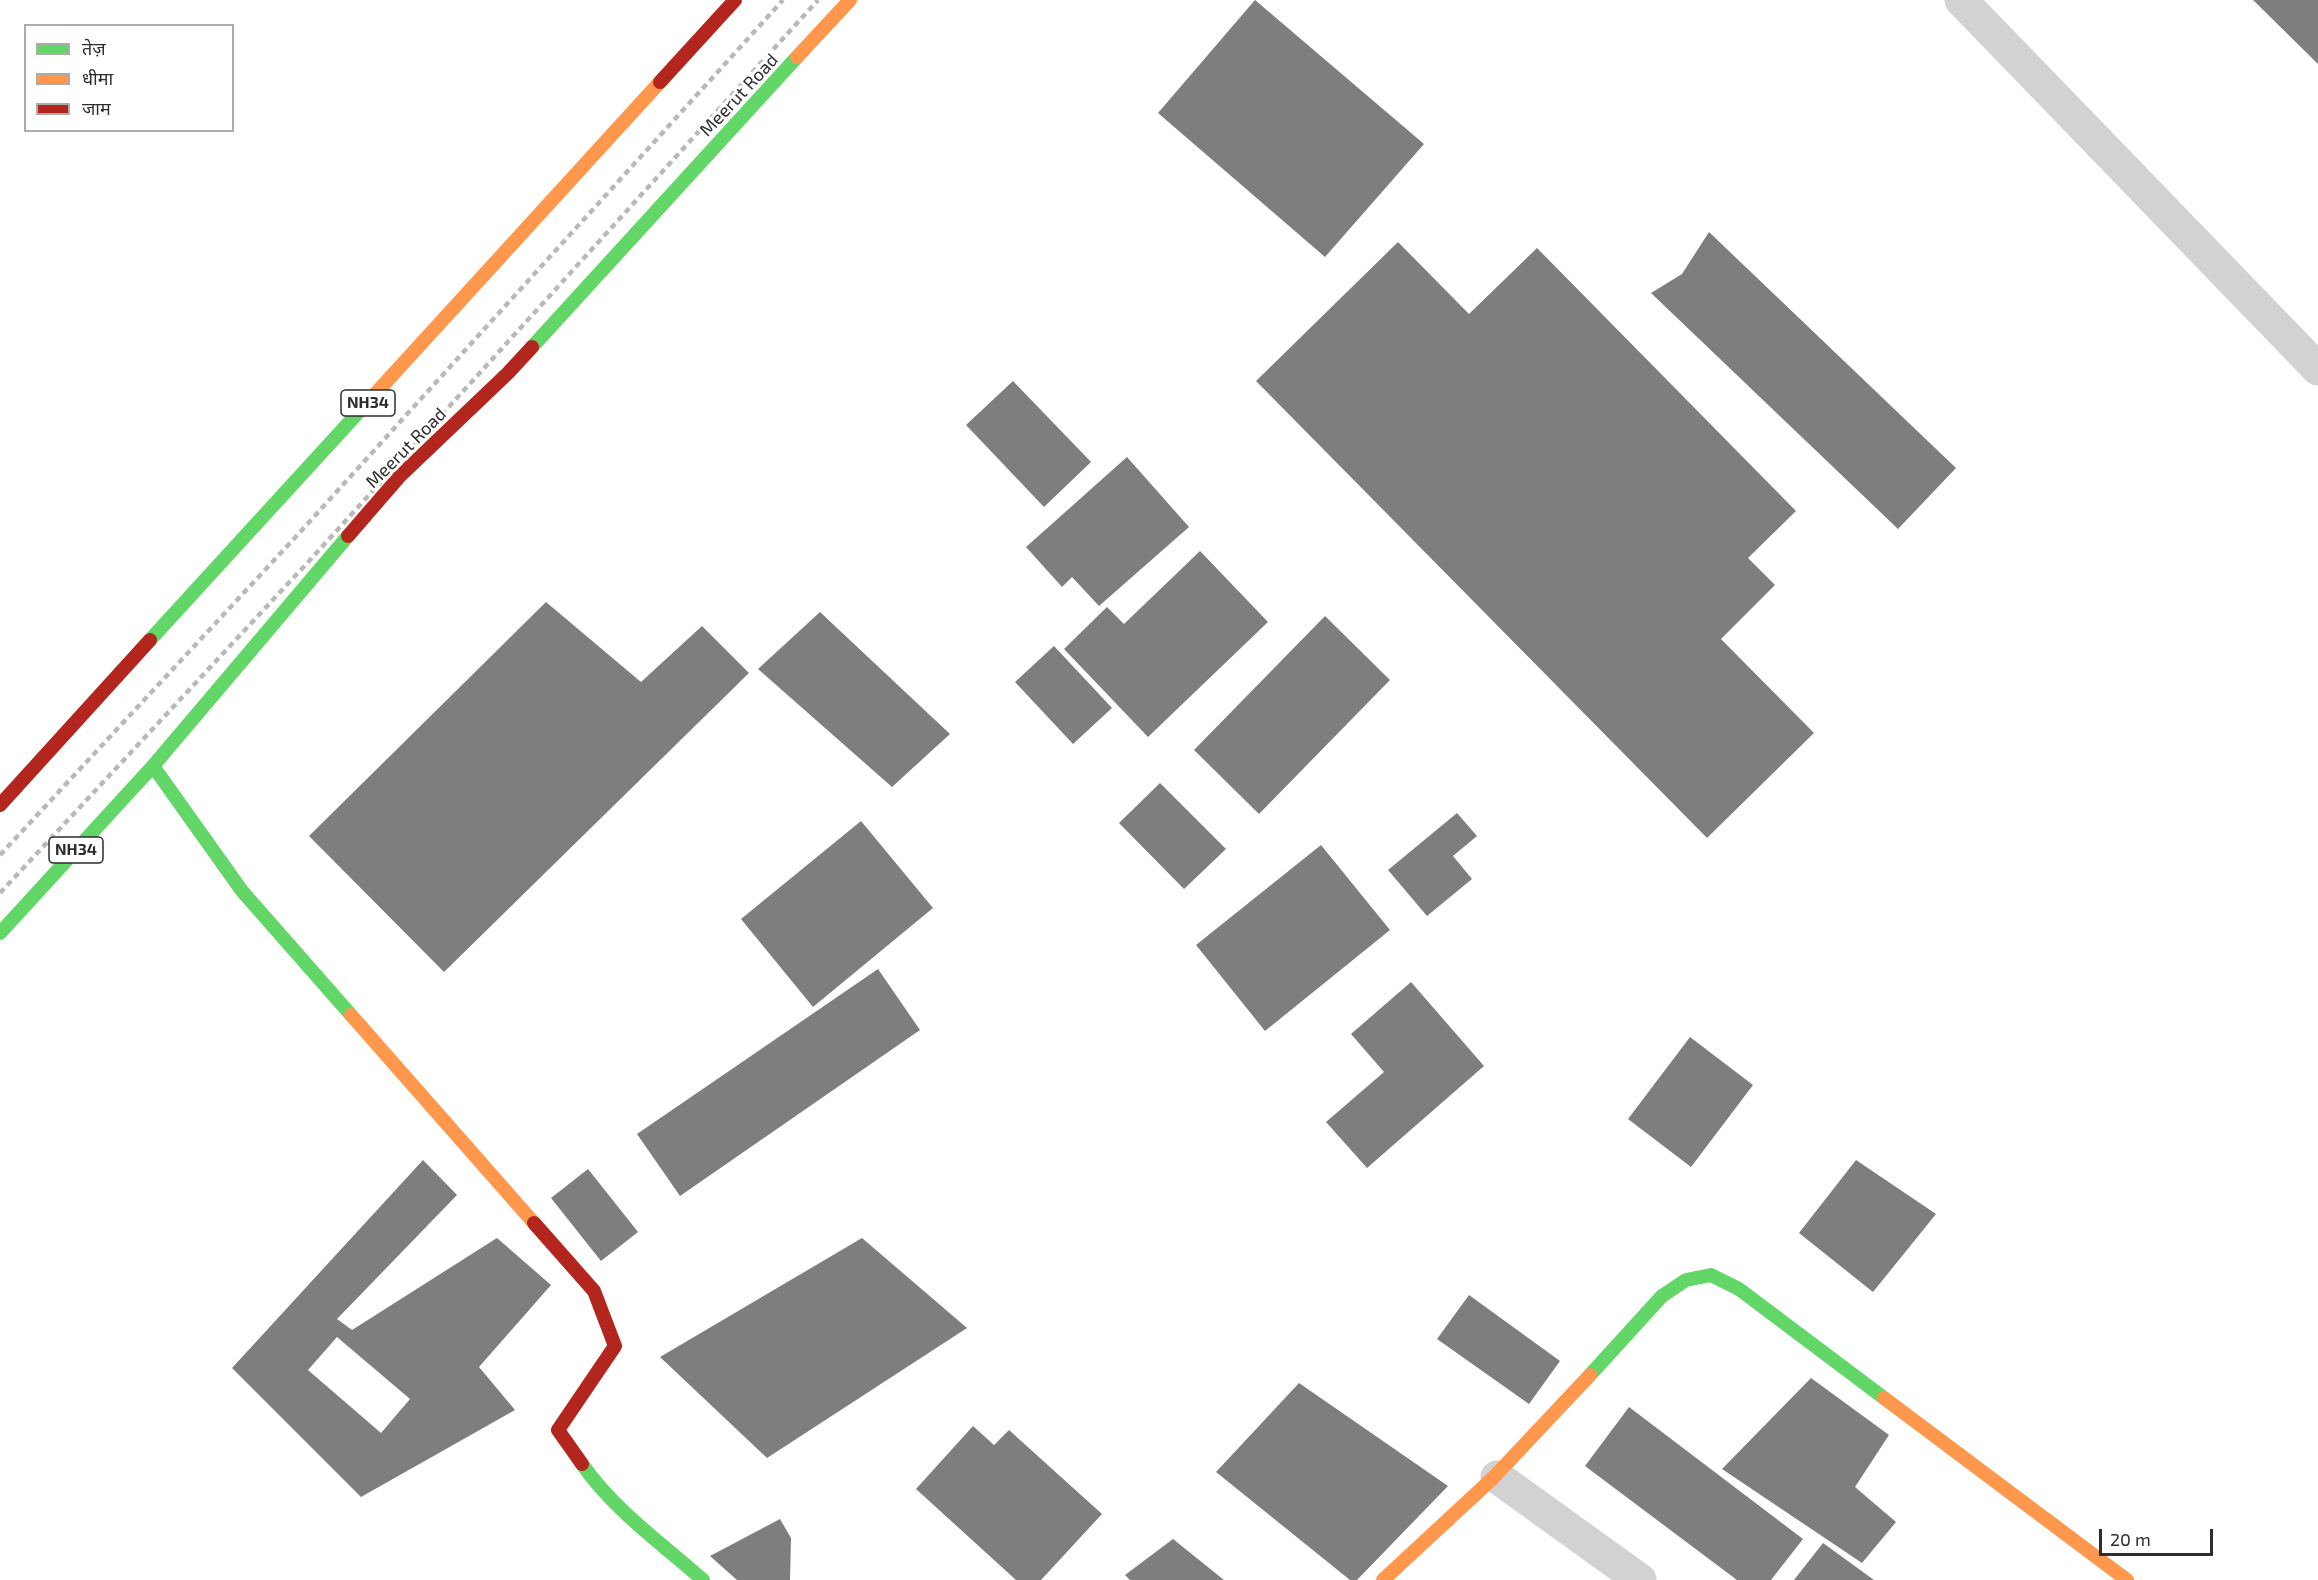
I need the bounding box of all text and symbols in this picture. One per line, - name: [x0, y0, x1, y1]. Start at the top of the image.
- legend: [24, 24, 234, 132]
- text: तेज़: [82, 37, 106, 59]
- street label: Meerut Road: [695, 49, 783, 141]
- text: धीमा: [82, 67, 113, 89]
- text: जाम: [82, 97, 111, 119]
- road number: NH34: [341, 390, 395, 416]
- street label: Meerut Road: [361, 403, 451, 493]
- road number: NH34: [49, 837, 103, 863]
- scale bar: [2102, 1517, 2216, 1555]
- text: 20 m: [2110, 1528, 2151, 1550]

